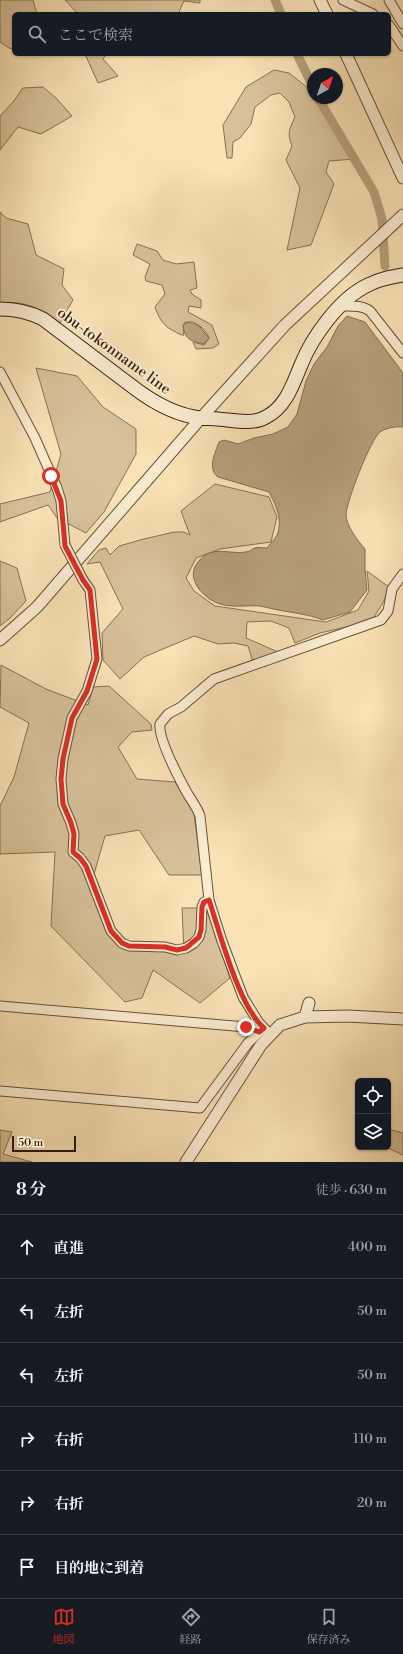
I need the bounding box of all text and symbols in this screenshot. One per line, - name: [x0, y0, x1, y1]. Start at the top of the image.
- search box: [12, 12, 391, 56]
- icon: search: [26, 23, 48, 45]
- text: ここで検索: [58, 26, 133, 45]
- north arrow: [307, 68, 343, 104]
- street label: obu-tokonname line: [53, 303, 175, 399]
- route start: [42, 467, 60, 485]
- route end: [237, 1018, 255, 1036]
- map controls: [355, 1078, 391, 1150]
- button: locate: [355, 1078, 391, 1114]
- button: layers: [355, 1114, 391, 1150]
- scale bar: [12, 1134, 76, 1153]
- text: 50 m: [18, 1136, 43, 1150]
- text: 8 分: [16, 1179, 47, 1201]
- text: 徒歩 · 630 m: [316, 1182, 387, 1198]
- icon: ahead: [16, 1236, 38, 1258]
- text: 直進: [54, 1239, 84, 1258]
- text: 400 m: [348, 1239, 387, 1255]
- icon: left: [16, 1300, 38, 1322]
- text: 左折: [54, 1303, 84, 1322]
- text: 50 m: [357, 1303, 387, 1319]
- icon: left: [16, 1364, 38, 1386]
- text: 左折: [54, 1367, 84, 1386]
- text: 50 m: [357, 1367, 387, 1383]
- icon: right: [16, 1428, 38, 1450]
- text: 右折: [54, 1431, 84, 1450]
- text: 110 m: [353, 1431, 387, 1447]
- icon: right: [16, 1492, 38, 1514]
- text: 右折: [54, 1495, 84, 1514]
- text: 20 m: [357, 1495, 387, 1511]
- icon: arrive: [16, 1556, 38, 1578]
- text: 目的地に到着: [54, 1559, 144, 1578]
- tab: 地図: [53, 1606, 75, 1647]
- tab: 経路: [180, 1606, 202, 1647]
- tab: 保存済み: [307, 1606, 351, 1647]

